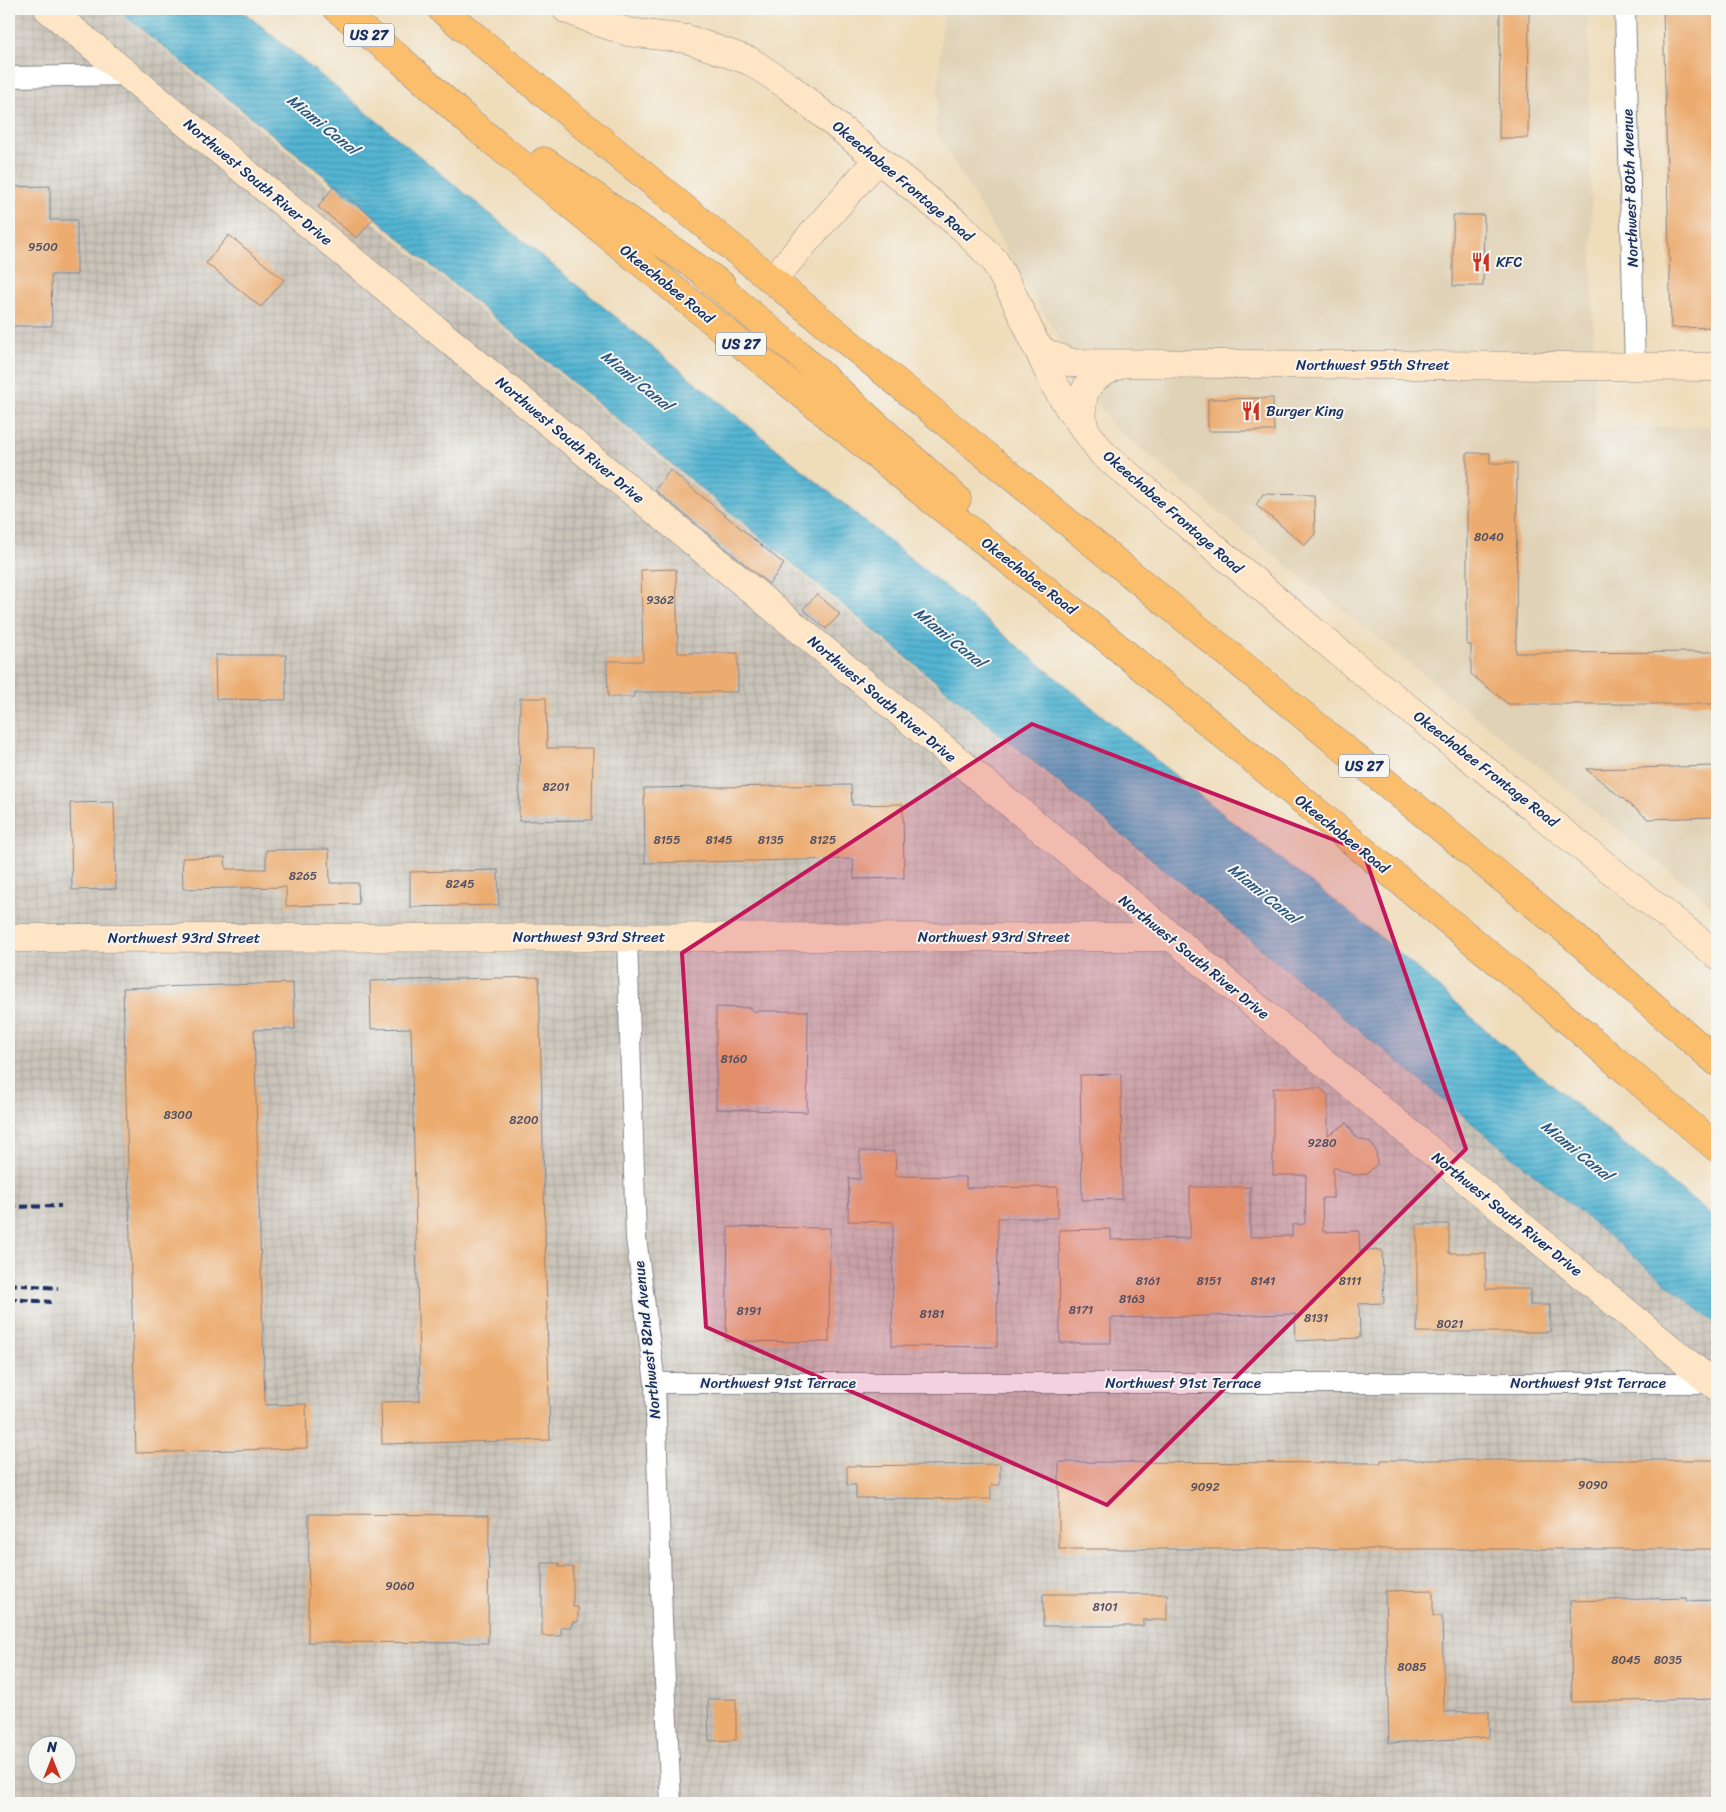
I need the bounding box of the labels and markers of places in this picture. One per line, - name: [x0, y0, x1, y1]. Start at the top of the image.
- place label: KFC: [1496, 249, 1522, 275]
- restaurant icon: KFC: [1470, 251, 1492, 273]
- place label: Burger King: [1266, 398, 1344, 424]
- restaurant icon: Burger King: [1240, 400, 1262, 422]

